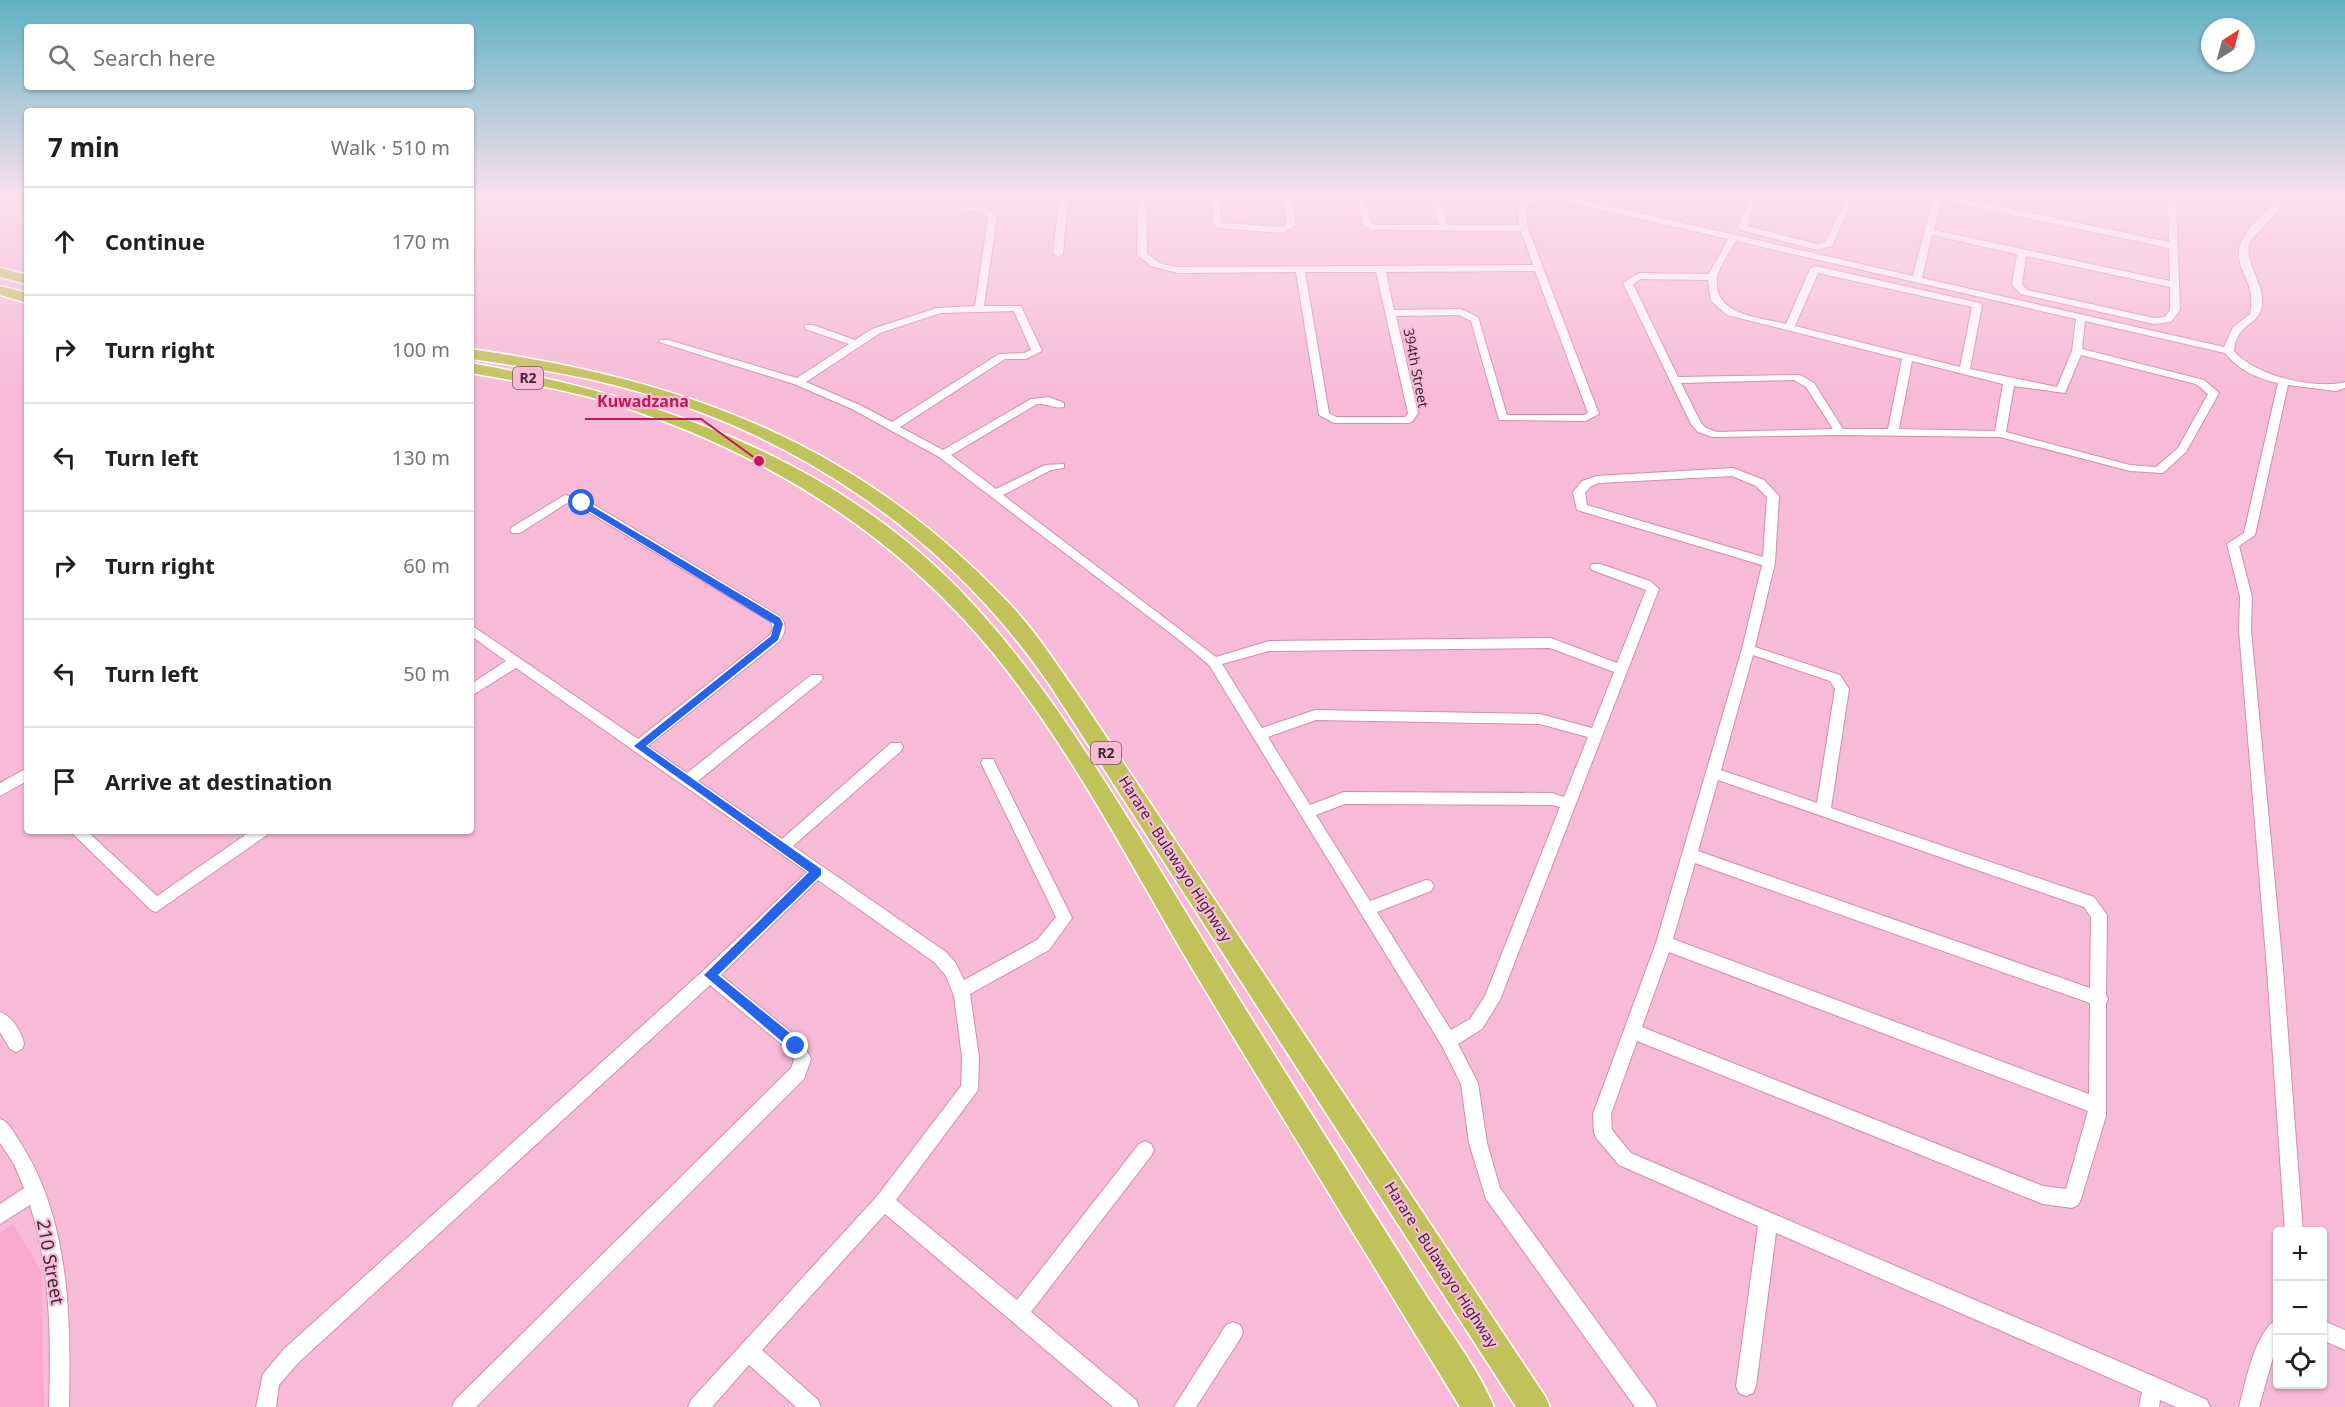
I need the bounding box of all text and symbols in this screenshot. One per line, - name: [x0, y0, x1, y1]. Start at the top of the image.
- north arrow: [2201, 18, 2255, 72]
- search box: [24, 24, 474, 90]
- icon: search: [45, 41, 78, 74]
- text: Search here: [93, 42, 215, 72]
- text: 7 min: [48, 129, 120, 165]
- text: Walk · 510 m: [331, 134, 450, 161]
- icon: ahead: [48, 225, 81, 258]
- text: Continue: [105, 226, 205, 256]
- text: 170 m: [392, 228, 450, 255]
- street label: 394th Street: [1399, 327, 1433, 409]
- icon: right: [48, 333, 81, 366]
- text: Turn right: [105, 334, 215, 364]
- text: 100 m: [392, 336, 450, 363]
- road number: R2: [513, 367, 543, 389]
- callout: Kuwadzana: [585, 385, 701, 419]
- text: Kuwadzana: [597, 390, 689, 412]
- icon: left: [48, 441, 81, 474]
- text: Turn left: [105, 442, 199, 472]
- text: 130 m: [392, 444, 450, 471]
- route start: [568, 489, 594, 515]
- icon: right: [48, 549, 81, 582]
- text: Turn right: [105, 550, 215, 580]
- text: 60 m: [403, 552, 450, 579]
- icon: left: [48, 657, 81, 690]
- text: Turn left: [105, 658, 199, 688]
- text: 50 m: [403, 660, 450, 687]
- road number: R2: [1091, 742, 1121, 764]
- icon: arrive: [48, 765, 81, 798]
- text: Arrive at destination: [105, 766, 332, 796]
- street label: Harare - Bulawayo Highway: [1115, 772, 1237, 946]
- route end: [782, 1032, 808, 1058]
- street label: Harare - Bulawayo Highway: [1381, 1178, 1503, 1352]
- street label: 210 Street: [32, 1217, 70, 1307]
- map controls: [2273, 1227, 2327, 1389]
- button: +: [2273, 1227, 2327, 1281]
- button: −: [2273, 1281, 2327, 1335]
- button: locate: [2273, 1335, 2327, 1389]

